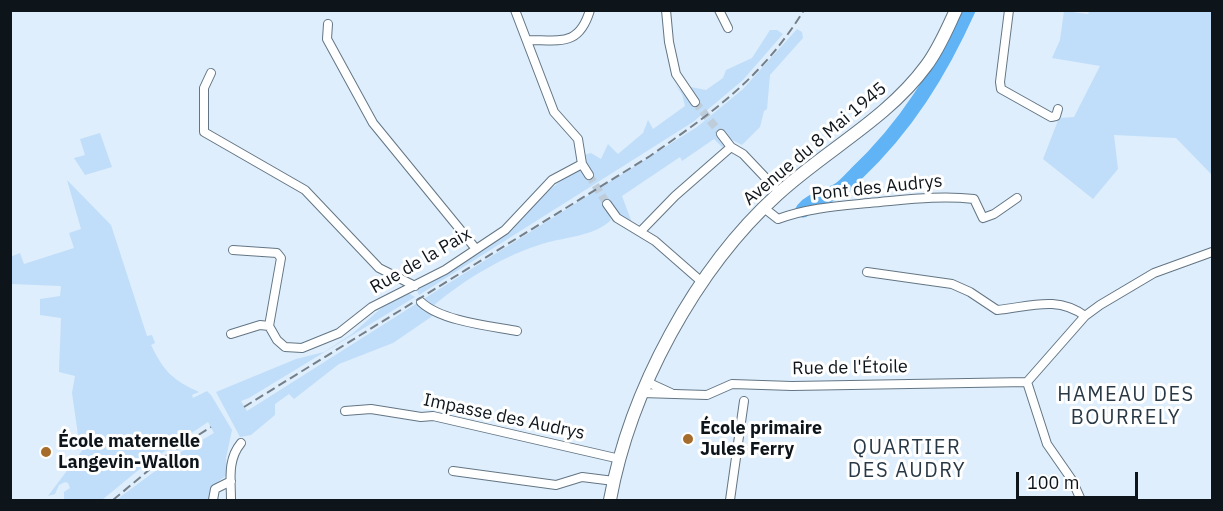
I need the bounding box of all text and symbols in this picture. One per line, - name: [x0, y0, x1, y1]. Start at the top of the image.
- street label: Avenue du 8 Mai 1945: [739, 78, 891, 210]
- street label: Pont des Audrys: [811, 170, 943, 206]
- street label: Rue de la Paix: [367, 223, 475, 299]
- street label: Rue de l'Étoile: [792, 356, 908, 380]
- district label: HAMEAU DES BOURRELY: [1057, 383, 1195, 430]
- street label: Impasse des Audrys: [421, 389, 587, 445]
- place label: École primaire Jules Ferry: [700, 418, 822, 460]
- place label: École maternelle Langevin-Wallon: [58, 431, 200, 474]
- marker: École primaire Jules Ferry: [681, 432, 695, 446]
- district label: QUARTIER DES AUDRY: [848, 436, 966, 483]
- marker: École maternelle Langevin-Wallon: [39, 445, 53, 459]
- scale bar: [1019, 460, 1140, 498]
- text: 100 m: [1027, 471, 1079, 494]

